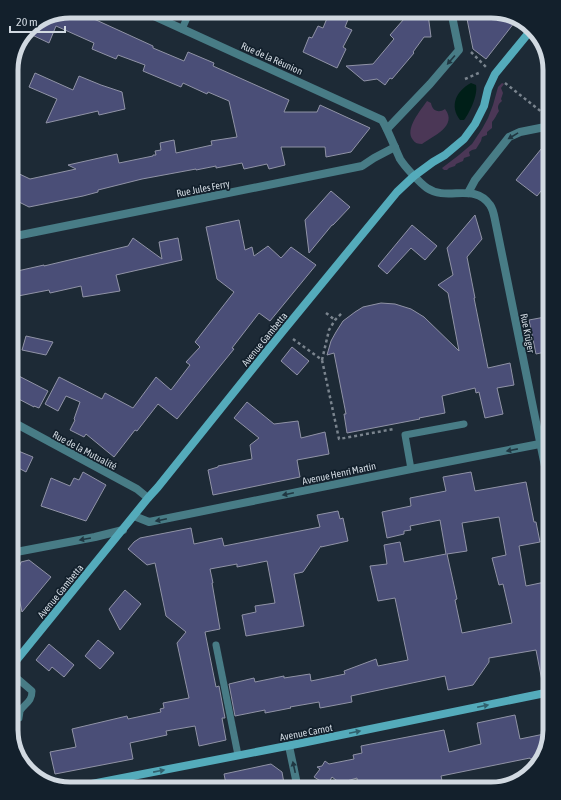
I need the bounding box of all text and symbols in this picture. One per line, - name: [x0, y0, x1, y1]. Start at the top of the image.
- scale bar: [10, 8, 65, 34]
- text: 20 m: [16, 15, 38, 29]
- street label: Rue de la Réunion: [239, 40, 304, 77]
- one-way arrow: [446, 55, 455, 65]
- one-way arrow: [507, 133, 519, 140]
- street label: Rue Jules Ferry: [175, 178, 231, 199]
- street label: Avenue Gambetta: [239, 310, 290, 368]
- street label: Rue Krüger: [518, 312, 537, 355]
- street label: Rue de la Mutualité: [51, 429, 119, 472]
- one-way arrow: [506, 447, 518, 453]
- street label: Avenue Henri Martin: [301, 460, 377, 487]
- one-way arrow: [282, 491, 294, 497]
- one-way arrow: [155, 518, 167, 524]
- one-way arrow: [79, 537, 91, 543]
- street label: Avenue Gambetta: [35, 562, 86, 620]
- one-way arrow: [477, 703, 489, 709]
- street label: Avenue Carnot: [279, 722, 334, 743]
- one-way arrow: [349, 729, 362, 735]
- one-way arrow: [290, 761, 296, 773]
- one-way arrow: [153, 767, 165, 773]

